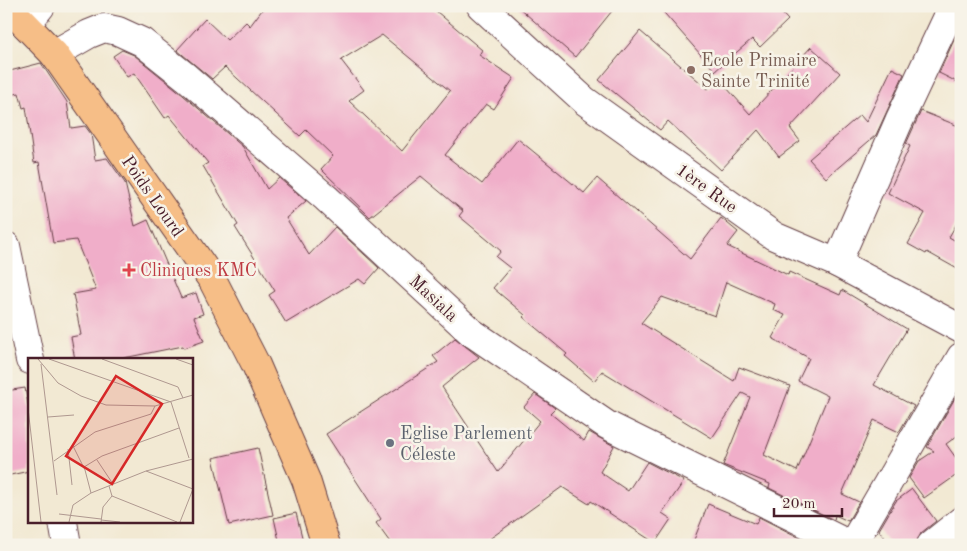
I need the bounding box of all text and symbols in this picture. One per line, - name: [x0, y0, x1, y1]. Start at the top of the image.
- place label: Ecole Primaire Sainte Trinité: [701, 52, 817, 91]
- marker: Ecole Primaire Sainte Trinité: [685, 64, 697, 76]
- street label: Poids Lourd: [118, 153, 187, 241]
- street label: 1ère Rue: [673, 161, 740, 217]
- place label: Cliniques KMC: [140, 262, 257, 280]
- marker: Cliniques KMC: [122, 263, 136, 277]
- street label: Masiala: [405, 272, 461, 326]
- inset map: [28, 358, 192, 524]
- place label: Eglise Parlement Céleste: [400, 425, 532, 464]
- marker: Eglise Parlement Céleste: [384, 437, 396, 449]
- scale bar: [774, 486, 842, 518]
- text: 20 m: [782, 497, 816, 512]

